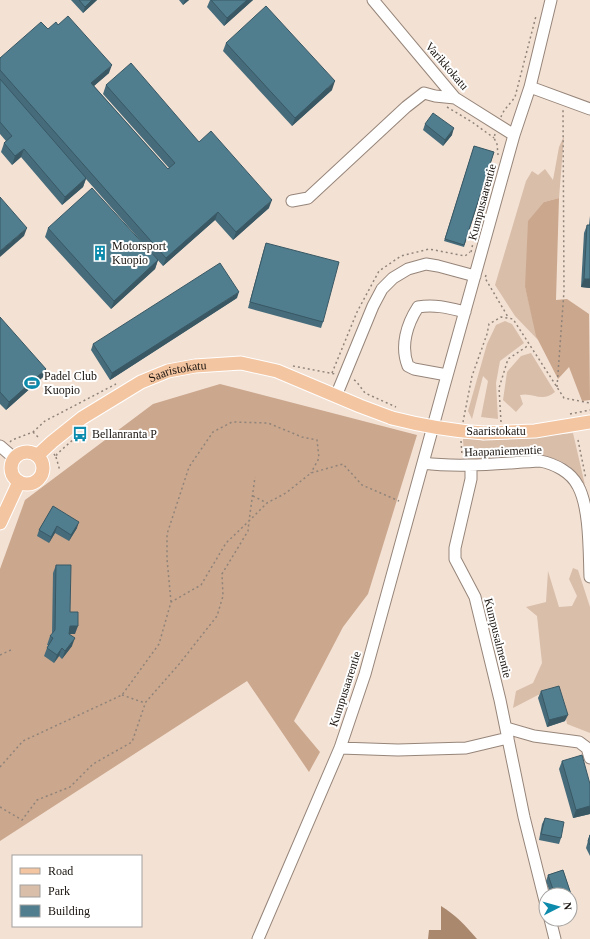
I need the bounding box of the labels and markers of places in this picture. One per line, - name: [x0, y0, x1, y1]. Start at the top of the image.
- place label: Motorsport Kuopio: [112, 239, 167, 267]
- building icon: Motorsport Kuopio: [91, 244, 109, 262]
- place label: Padel Club Kuopio: [44, 369, 97, 397]
- sports icon: Padel Club Kuopio: [23, 374, 41, 392]
- bus stop icon: Bellanranta P: [71, 425, 89, 443]
- place label: Bellanranta P: [92, 427, 157, 441]

